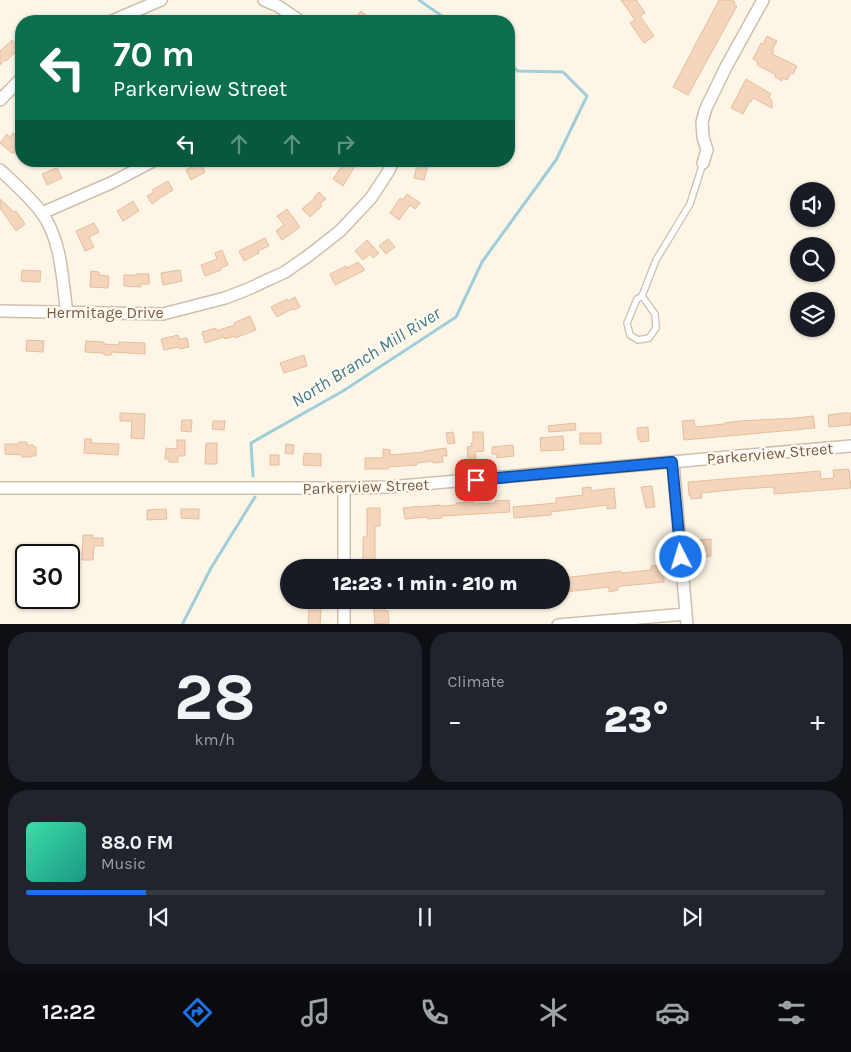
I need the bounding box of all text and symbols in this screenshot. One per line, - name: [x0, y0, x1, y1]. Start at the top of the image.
- text: 70 m: [113, 34, 195, 75]
- icon: left: [30, 35, 95, 100]
- text: Parkerview Street: [113, 76, 287, 102]
- icon: left: [172, 130, 200, 158]
- icon: ahead: [225, 130, 253, 158]
- icon: ahead: [278, 130, 306, 158]
- icon: right: [331, 130, 359, 158]
- map controls: [790, 182, 835, 337]
- button: sound: [790, 182, 835, 227]
- button: search: [790, 237, 835, 282]
- button: layers: [790, 292, 835, 337]
- water label: North Branch Mill River: [287, 302, 445, 412]
- street label: Hermitage Drive: [46, 303, 164, 322]
- street label: Parkerview Street: [706, 439, 834, 468]
- pin: [455, 459, 497, 501]
- icon: arrive: [462, 466, 490, 494]
- street label: Parkerview Street: [302, 475, 430, 498]
- position arrow: [654, 530, 706, 582]
- speed limit sign: 30: [15, 544, 80, 609]
- text: 12:23 · 1 min · 210 m: [332, 573, 518, 595]
- text: 28: [174, 659, 255, 735]
- text: Climate: [448, 672, 505, 691]
- text: 23°: [603, 697, 669, 742]
- text: −: [448, 704, 462, 737]
- text: +: [810, 704, 825, 737]
- text: km/h: [194, 730, 235, 749]
- text: 88.0 FM: [101, 832, 173, 854]
- text: Music: [101, 854, 146, 873]
- icon: previous: [145, 903, 173, 931]
- icon: pause: [411, 903, 439, 931]
- icon: next: [678, 903, 706, 931]
- icon: directions: [180, 995, 215, 1030]
- icon: music: [298, 995, 333, 1030]
- icon: phone: [417, 995, 452, 1030]
- icon: climate: [536, 995, 571, 1030]
- icon: car: [655, 995, 690, 1030]
- icon: filters: [774, 995, 809, 1030]
- text: 12:22: [42, 999, 96, 1025]

